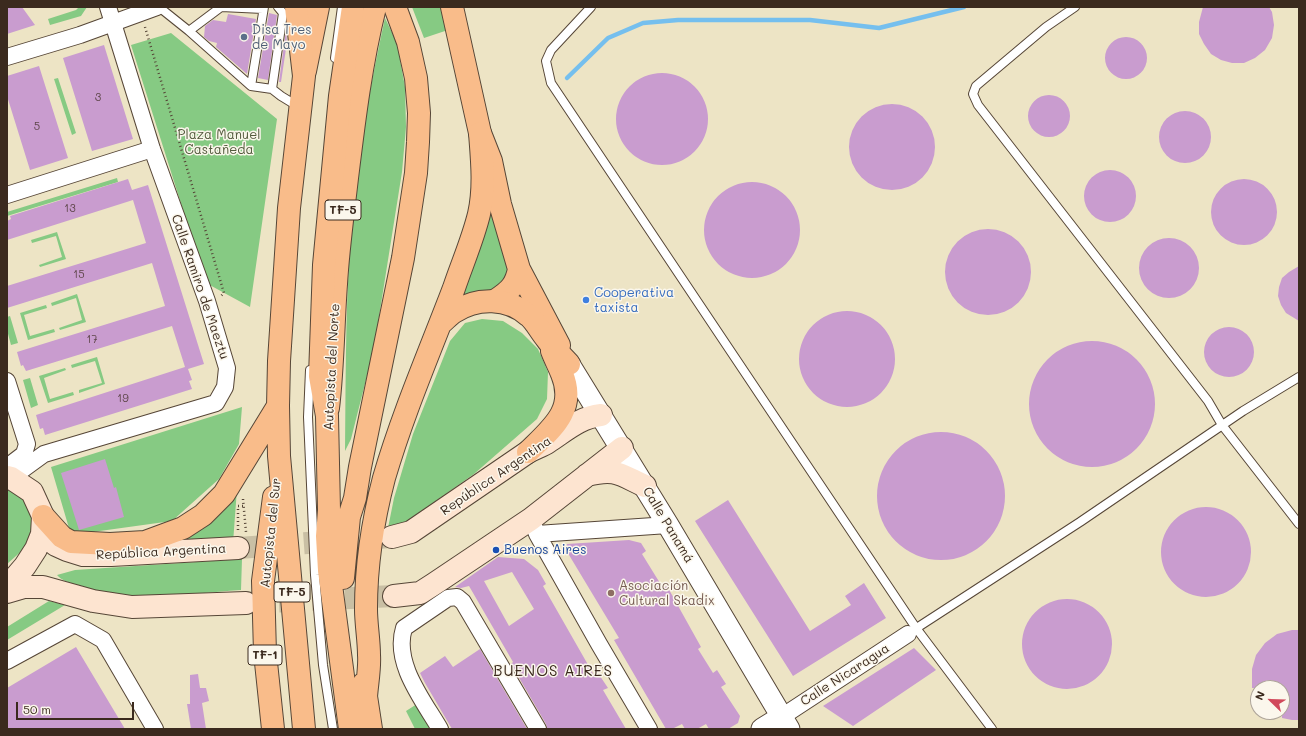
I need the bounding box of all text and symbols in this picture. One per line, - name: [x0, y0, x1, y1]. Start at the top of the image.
- place label: Disa Tres de Mayo: [252, 22, 312, 53]
- marker: Disa Tres de Mayo: [239, 32, 249, 42]
- house number: 3: [95, 91, 101, 105]
- house number: 5: [34, 120, 40, 134]
- park label: Plaza Manuel Castañeda: [178, 127, 260, 158]
- road number: TF-5: [325, 200, 361, 220]
- house number: 13: [64, 202, 76, 216]
- street label: Calle Ramiro de Maeztu: [168, 212, 232, 362]
- house number: 15: [73, 268, 85, 282]
- place label: Cooperativa taxista: [594, 285, 674, 316]
- marker: Cooperativa taxista: [581, 295, 591, 305]
- street label: Autopista del Norte: [321, 303, 343, 431]
- house number: 17: [86, 333, 98, 347]
- house number: 19: [117, 392, 129, 406]
- street label: República Argentina: [438, 433, 554, 519]
- street label: Autopista del Sur: [257, 477, 285, 589]
- street label: Calle Panamá: [639, 484, 697, 566]
- street label: República Argentina: [96, 541, 226, 563]
- place label: Buenos Aires: [504, 542, 586, 558]
- marker: Buenos Aires: [491, 545, 501, 555]
- place label: Asociación Cultural Skadix: [619, 578, 715, 609]
- road number: TF-5: [274, 582, 310, 602]
- marker: Asociación Cultural Skadix: [606, 588, 616, 598]
- street label: Calle Nicaragua: [798, 640, 892, 710]
- road number: TF-1: [248, 645, 282, 665]
- district label: BUENOS AIRES: [493, 662, 613, 680]
- north arrow: [1250, 680, 1290, 720]
- text: N: [1251, 689, 1268, 702]
- scale bar: [18, 694, 136, 720]
- text: 50 m: [23, 701, 51, 717]

